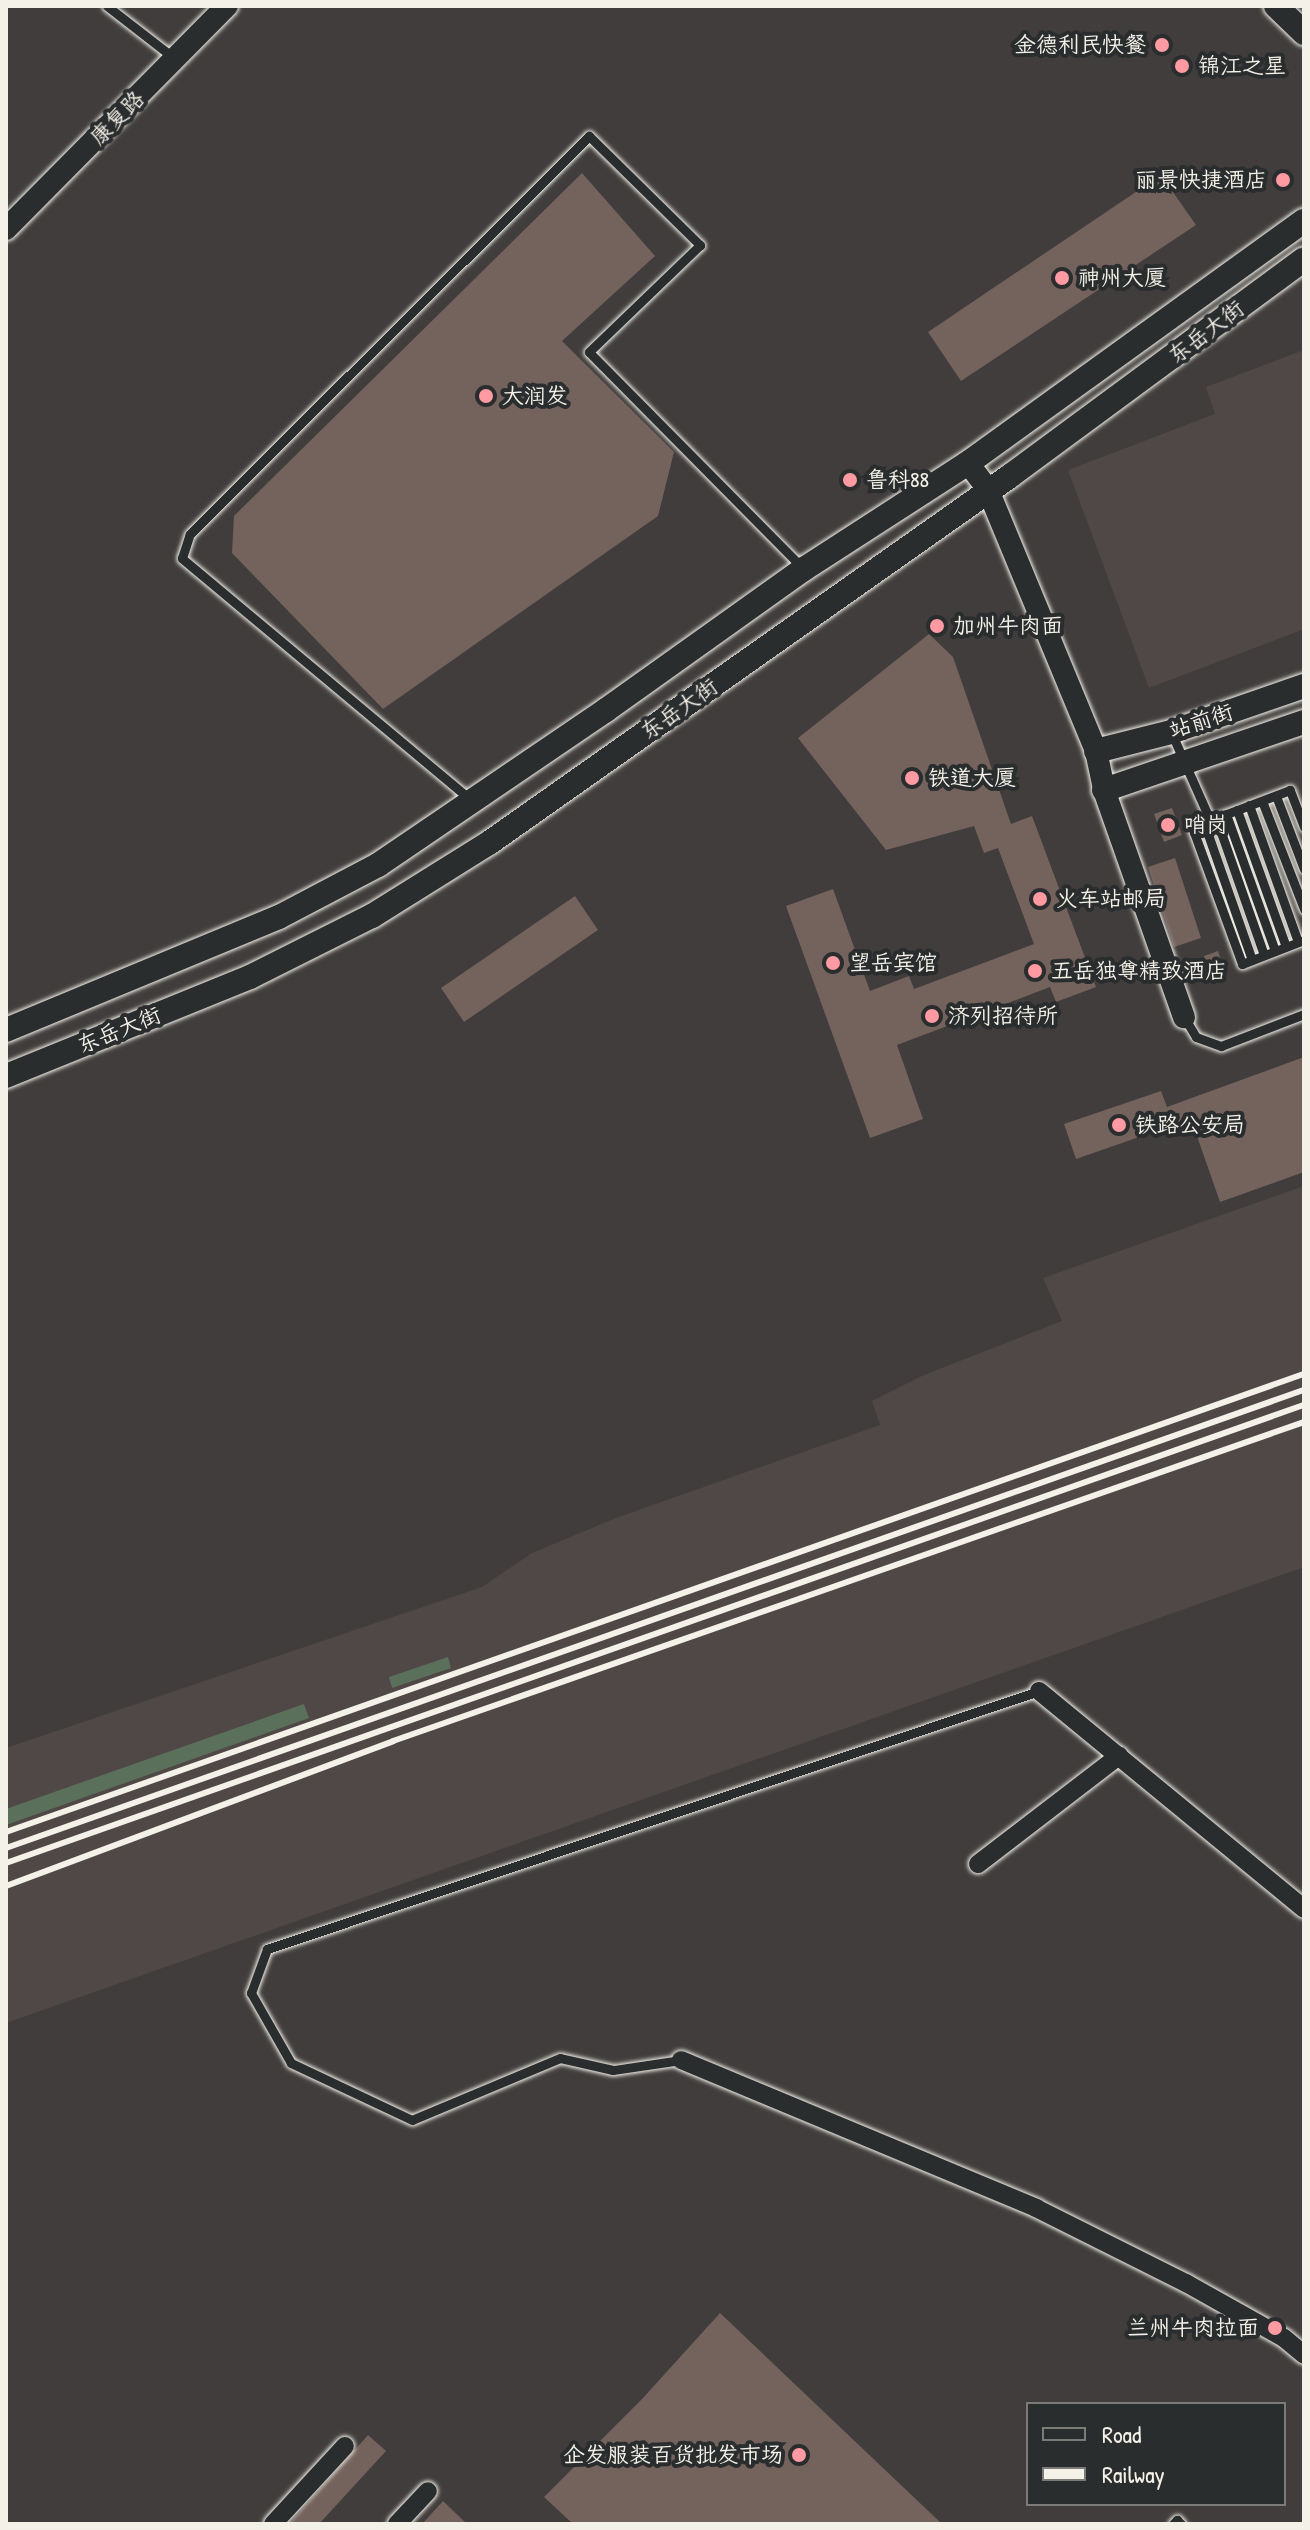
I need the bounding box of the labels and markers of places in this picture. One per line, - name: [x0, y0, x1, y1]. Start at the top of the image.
- place label: 金德利民快餐: [1014, 32, 1146, 58]
- marker: 金德利民快餐: [1153, 36, 1171, 54]
- place label: 锦江之星: [1198, 53, 1286, 79]
- marker: 锦江之星: [1173, 57, 1191, 75]
- place label: 丽景快捷酒店: [1135, 167, 1267, 193]
- marker: 丽景快捷酒店: [1274, 171, 1292, 189]
- place label: 神州大厦: [1078, 265, 1166, 291]
- marker: 神州大厦: [1053, 269, 1071, 287]
- place label: 大润发: [502, 383, 568, 409]
- marker: 大润发: [477, 387, 495, 405]
- place label: 鲁科88: [866, 467, 929, 493]
- marker: 鲁科88: [841, 471, 859, 489]
- place label: 加州牛肉面: [953, 613, 1063, 639]
- marker: 加州牛肉面: [928, 617, 946, 635]
- place label: 铁道大厦: [928, 765, 1016, 791]
- marker: 铁道大厦: [903, 769, 921, 787]
- place label: 哨岗: [1184, 812, 1228, 838]
- marker: 哨岗: [1159, 816, 1177, 834]
- place label: 火车站邮局: [1056, 886, 1166, 912]
- marker: 火车站邮局: [1031, 890, 1049, 908]
- place label: 望岳宾馆: [849, 950, 937, 976]
- marker: 望岳宾馆: [824, 954, 842, 972]
- place label: 五岳独尊精致酒店: [1051, 958, 1227, 984]
- marker: 五岳独尊精致酒店: [1026, 962, 1044, 980]
- place label: 济列招待所: [948, 1003, 1058, 1029]
- marker: 济列招待所: [923, 1007, 941, 1025]
- place label: 铁路公安局: [1135, 1112, 1245, 1138]
- marker: 铁路公安局: [1110, 1116, 1128, 1134]
- place label: 兰州牛肉拉面: [1127, 2315, 1259, 2341]
- marker: 兰州牛肉拉面: [1266, 2319, 1284, 2337]
- place label: 企发服装百货批发市场: [563, 2442, 783, 2468]
- marker: 企发服装百货批发市场: [790, 2446, 808, 2464]

